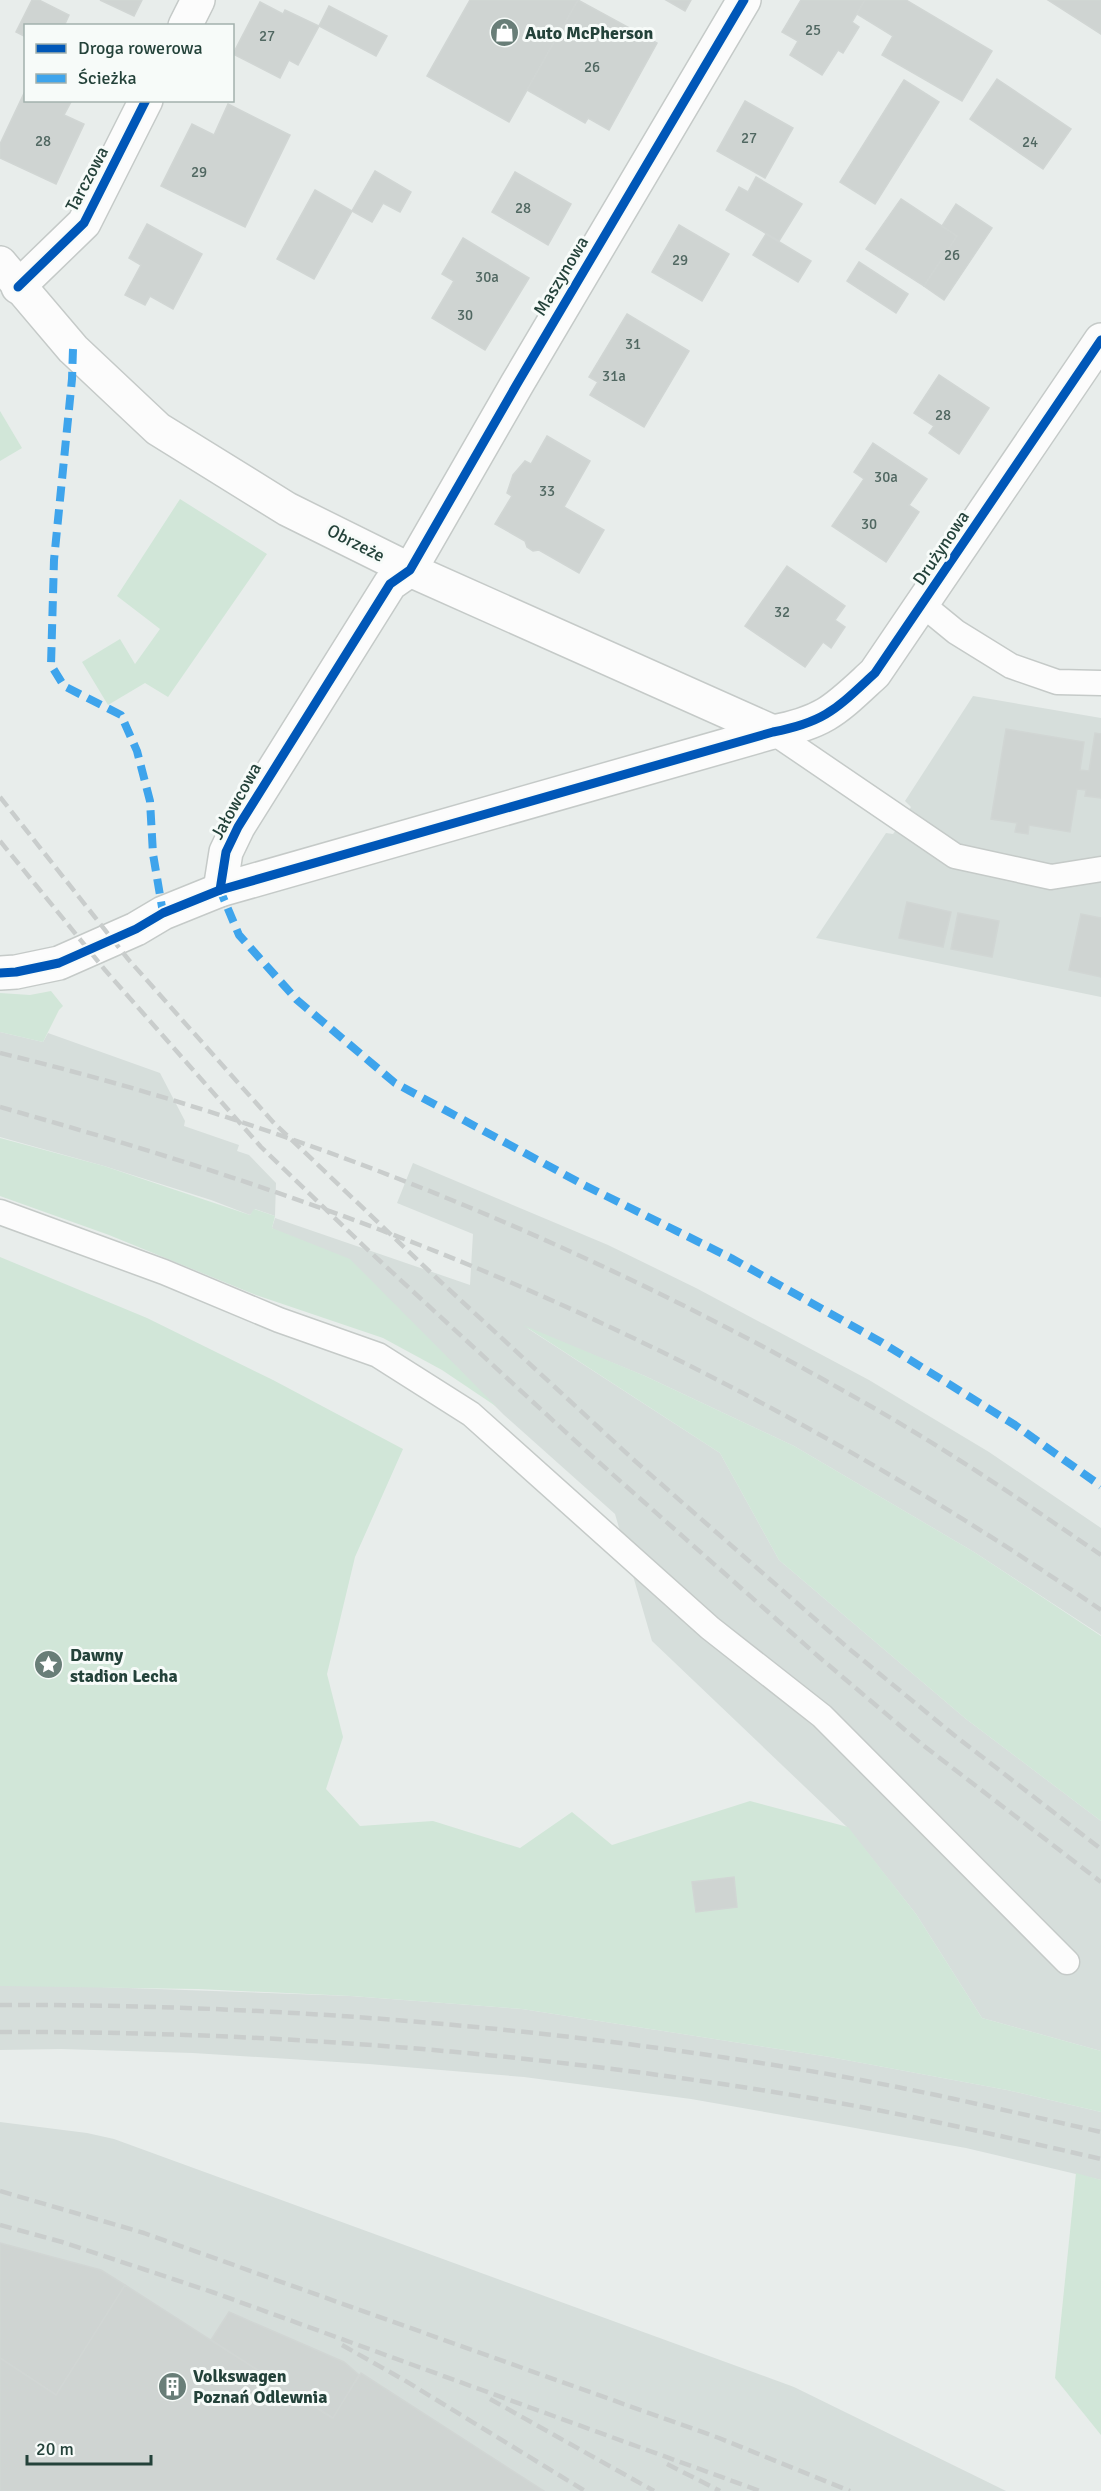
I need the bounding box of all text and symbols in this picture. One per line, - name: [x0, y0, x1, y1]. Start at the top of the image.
- shop icon: Auto McPherson: [488, 17, 520, 49]
- house number: 25: [805, 21, 821, 39]
- place label: Auto McPherson: [525, 22, 653, 44]
- legend: [24, 24, 234, 102]
- house number: 27: [259, 27, 275, 45]
- text: Droga rowerowa: [78, 37, 203, 59]
- house number: 26: [584, 58, 600, 76]
- text: Ścieżka: [78, 67, 137, 89]
- house number: 27: [741, 129, 757, 147]
- house number: 28: [35, 132, 51, 150]
- house number: 24: [1022, 133, 1038, 151]
- street label: Tarczowa: [61, 143, 113, 215]
- house number: 29: [191, 163, 207, 181]
- house number: 28: [515, 199, 531, 217]
- street label: Maszynowa: [529, 232, 593, 320]
- house number: 26: [944, 246, 960, 264]
- house number: 29: [672, 251, 688, 269]
- house number: 30a: [475, 268, 499, 286]
- house number: 30: [457, 306, 473, 324]
- house number: 31: [625, 335, 641, 353]
- house number: 31a: [602, 367, 626, 385]
- house number: 28: [935, 406, 951, 424]
- house number: 30a: [874, 468, 898, 486]
- house number: 33: [539, 482, 555, 500]
- street label: Drużynowa: [908, 506, 974, 590]
- house number: 30: [861, 515, 877, 533]
- street label: Obrzeże: [324, 519, 388, 567]
- house number: 32: [774, 603, 790, 621]
- street label: Jałowcowa: [206, 759, 266, 843]
- place label: Dawny stadion Lecha: [70, 1644, 178, 1687]
- place icon: Dawny stadion Lecha: [33, 1649, 65, 1681]
- place label: Volkswagen Poznań Odlewnia: [193, 2365, 327, 2408]
- building icon: Volkswagen Poznań Odlewnia: [156, 2370, 188, 2402]
- scale bar: [27, 2428, 152, 2466]
- text: 20 m: [36, 2438, 74, 2460]

